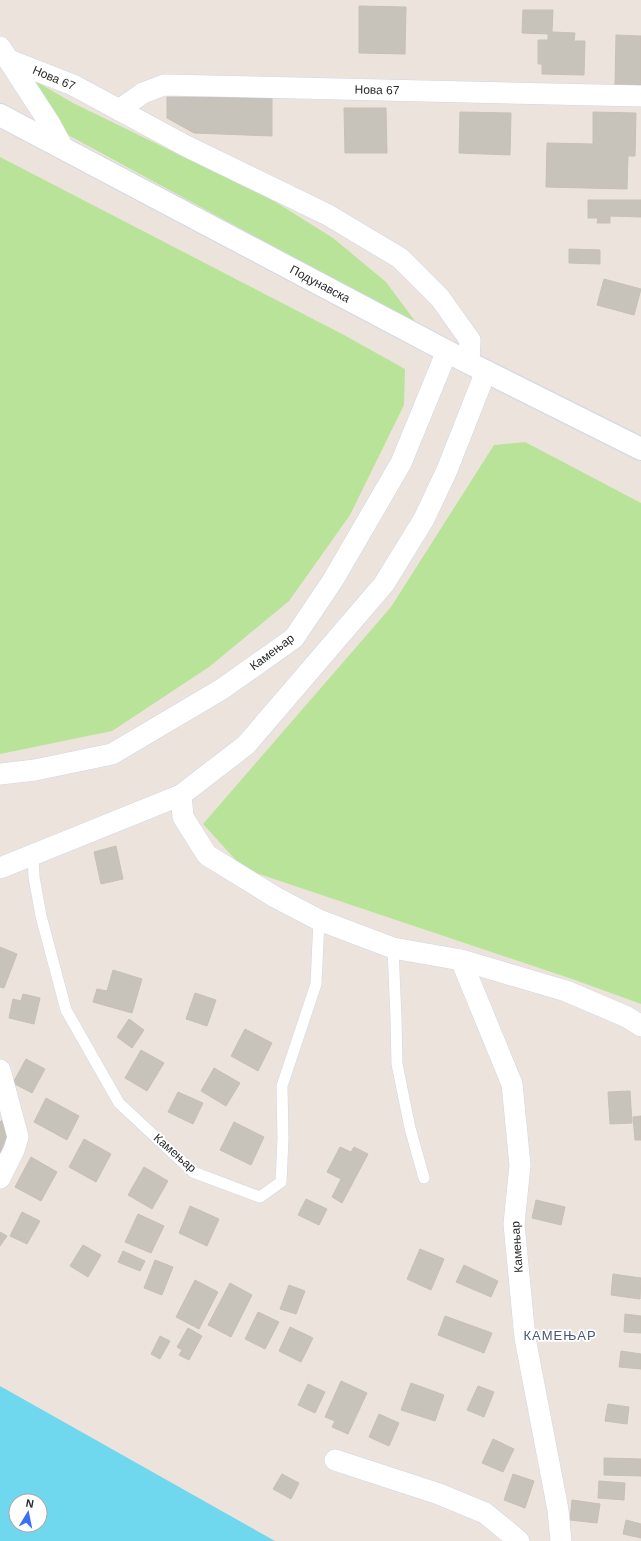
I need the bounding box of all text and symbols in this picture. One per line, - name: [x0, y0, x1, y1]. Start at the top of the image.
- street label: Нова 67: [31, 63, 78, 93]
- street label: Нова 67: [354, 83, 400, 97]
- street label: Подунавска: [288, 262, 353, 306]
- street label: Камењар: [247, 631, 297, 673]
- street label: Камењар: [151, 1131, 199, 1175]
- street label: Камењар: [508, 1220, 526, 1273]
- district label: КАМЕЊАР: [523, 1328, 597, 1343]
- north arrow: [8, 1493, 48, 1533]
- text: N: [25, 1497, 35, 1510]

